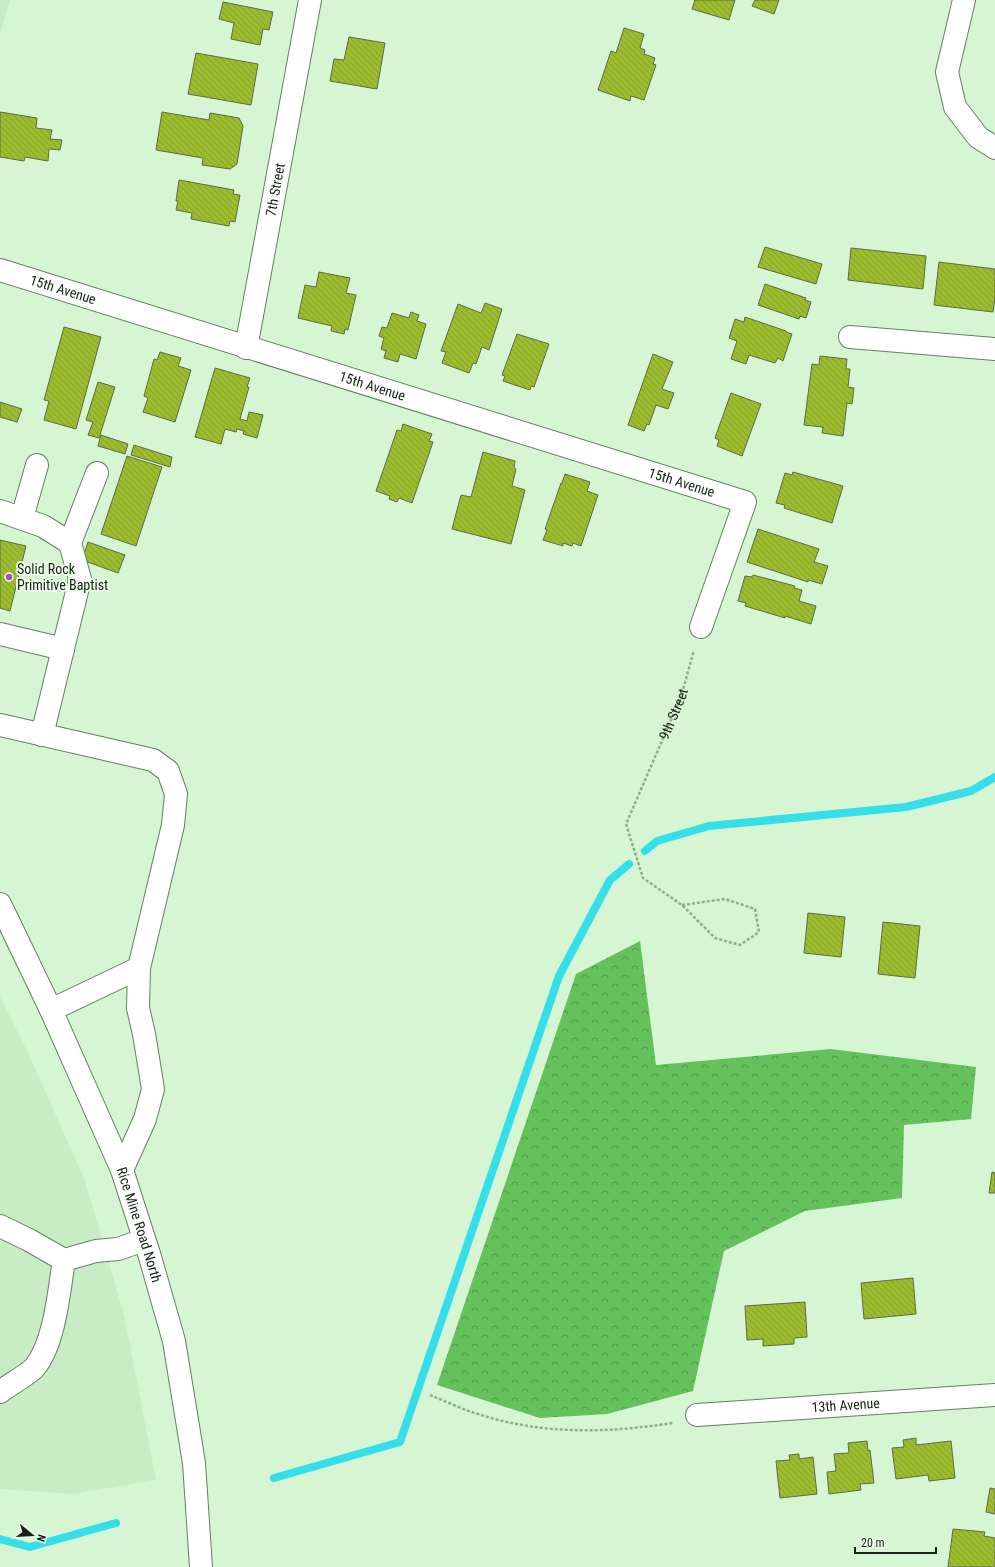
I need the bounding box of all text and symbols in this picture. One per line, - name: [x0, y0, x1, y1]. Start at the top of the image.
- street label: 7th Street: [262, 162, 288, 218]
- street label: 15th Avenue: [28, 272, 98, 308]
- street label: 15th Avenue: [337, 368, 408, 404]
- street label: 15th Avenue: [647, 464, 717, 500]
- place label: Solid Rock Primitive Baptist: [17, 561, 108, 593]
- marker: Solid Rock Primitive Baptist: [4, 572, 14, 582]
- street label: 9th Street: [656, 687, 691, 742]
- street label: Rice Mine Road North: [114, 1165, 165, 1284]
- street label: 13th Avenue: [811, 1395, 881, 1415]
- north arrow: [12, 1515, 52, 1555]
- scale bar: [855, 1529, 936, 1555]
- text: N: [34, 1533, 48, 1543]
- text: 20 m: [861, 1536, 885, 1550]

